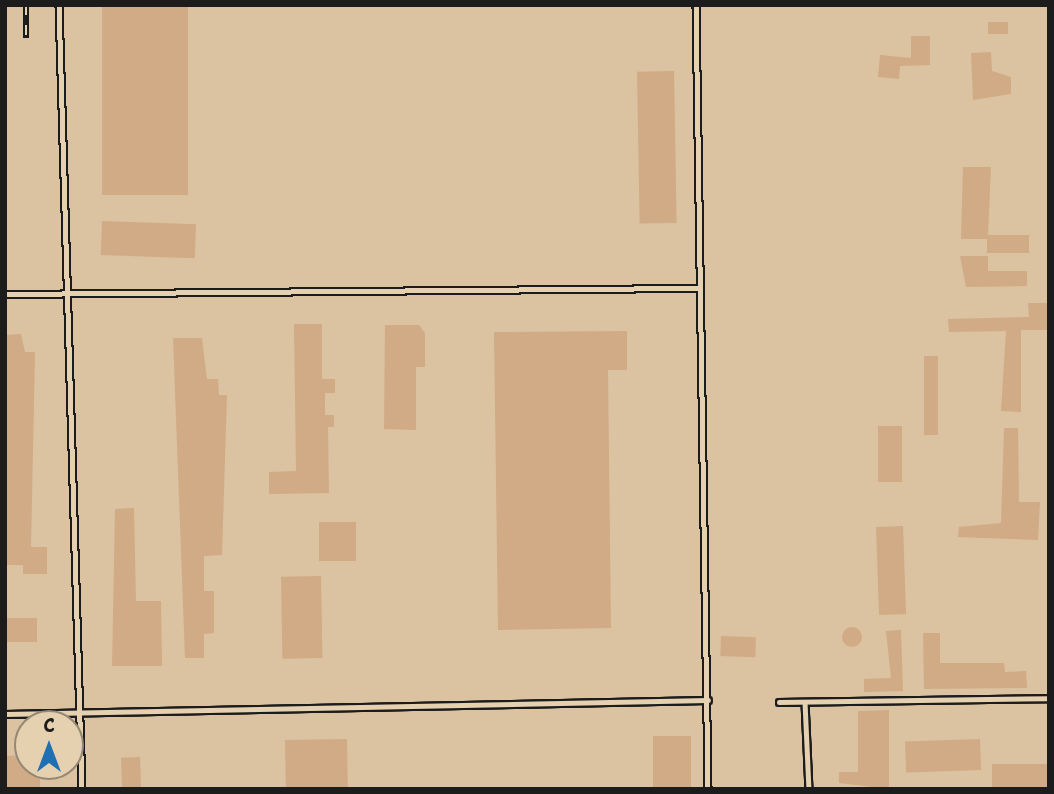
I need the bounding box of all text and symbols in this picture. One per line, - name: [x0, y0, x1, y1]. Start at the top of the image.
- north arrow: [14, 710, 84, 780]
- text: С: [43, 713, 55, 738]

